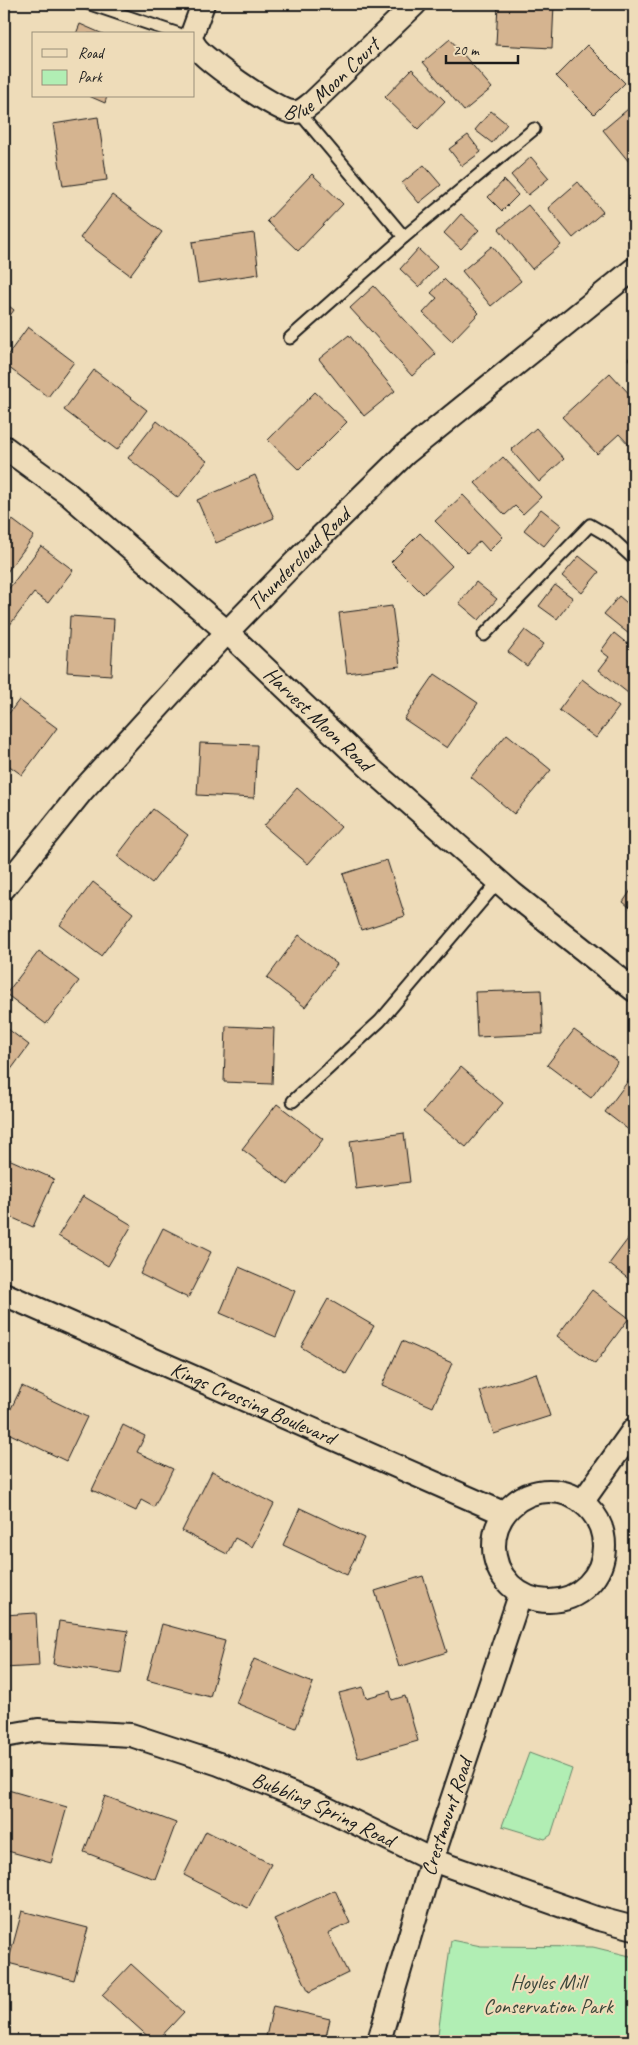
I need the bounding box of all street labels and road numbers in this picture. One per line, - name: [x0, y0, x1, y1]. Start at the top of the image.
- street label: Blue Moon Court: [281, 30, 387, 126]
- street label: Thundercloud Road: [242, 500, 358, 616]
- street label: Harvest Moon Road: [258, 661, 380, 779]
- street label: Kings Crossing Boulevard: [167, 1356, 342, 1452]
- street label: Crestmount Road: [415, 1751, 479, 1879]
- street label: Bubbling Spring Road: [248, 1766, 402, 1854]

